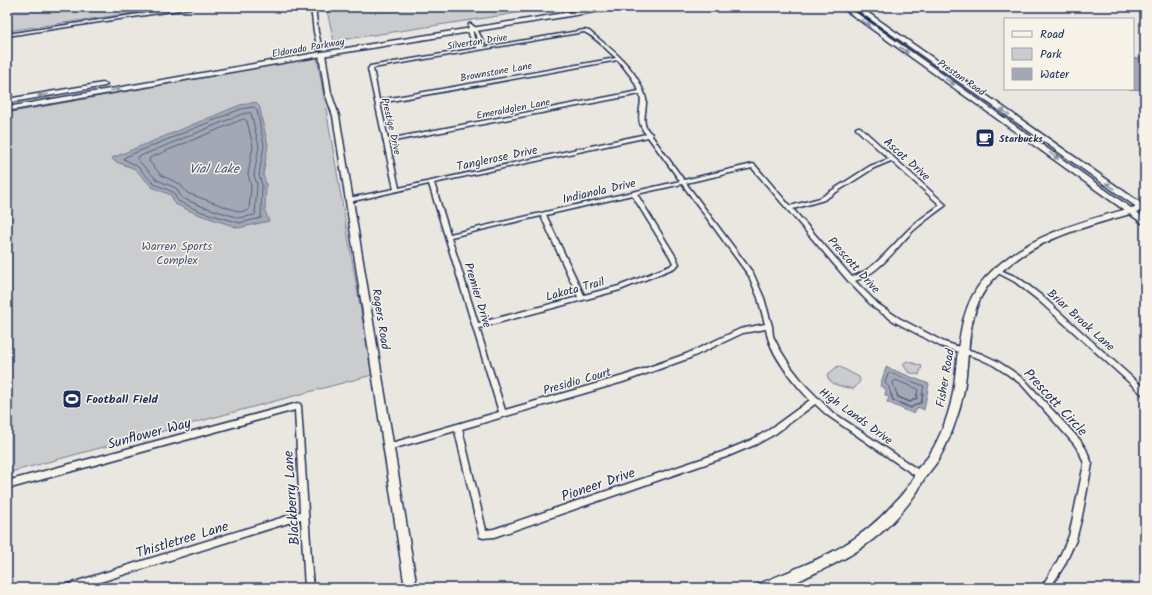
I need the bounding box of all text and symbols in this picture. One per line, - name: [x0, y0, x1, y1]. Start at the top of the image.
- legend: [1004, 18, 1134, 90]
- one-way arrow: [861, 19, 872, 27]
- text: Road: [1040, 25, 1065, 44]
- street label: Silverton Drive: [446, 29, 509, 55]
- street label: Eldorado Parkway: [271, 34, 346, 62]
- text: Park: [1040, 45, 1062, 64]
- one-way arrow: [899, 46, 909, 54]
- street label: Preston Road: [934, 55, 989, 101]
- street label: Brownstone Lane: [459, 58, 534, 86]
- text: Water: [1040, 65, 1070, 84]
- one-way arrow: [945, 78, 955, 86]
- one-way arrow: [109, 87, 121, 93]
- one-way arrow: [37, 92, 49, 98]
- street label: Emeraldglen Lane: [475, 94, 552, 124]
- street label: Prestige Drive: [377, 96, 405, 157]
- one-way arrow: [1000, 108, 1011, 116]
- cafe icon: Starbucks: [974, 127, 996, 149]
- place label: Starbucks: [999, 131, 1043, 147]
- street label: Ascot Drive: [879, 133, 935, 186]
- street label: Tanglerose Drive: [455, 141, 540, 176]
- one-way arrow: [1048, 152, 1059, 161]
- water label: Vial Lake: [189, 159, 240, 180]
- street label: Indianola Drive: [561, 174, 638, 209]
- one-way arrow: [1105, 182, 1115, 190]
- street label: Prescott Drive: [823, 233, 885, 298]
- park label: Warren Sports Complex: [142, 237, 212, 270]
- street label: Premier Drive: [459, 260, 497, 331]
- street label: Lakota Trail: [544, 273, 607, 306]
- street label: Briar Brook Lane: [1042, 285, 1119, 357]
- street label: Rogers Road: [366, 287, 395, 352]
- street label: Fisher Road: [931, 346, 960, 409]
- street label: Presidio Court: [541, 363, 614, 400]
- street label: Prescott Circle: [1018, 364, 1093, 442]
- street label: High Lands Drive: [815, 383, 897, 450]
- sports icon: Football Field: [61, 388, 83, 410]
- place label: Football Field: [86, 390, 158, 409]
- street label: Sunflower Way: [105, 412, 194, 456]
- street label: Blackberry Lane: [278, 449, 306, 546]
- street label: Pioneer Drive: [558, 462, 639, 508]
- street label: Thistletree Lane: [133, 515, 232, 564]

